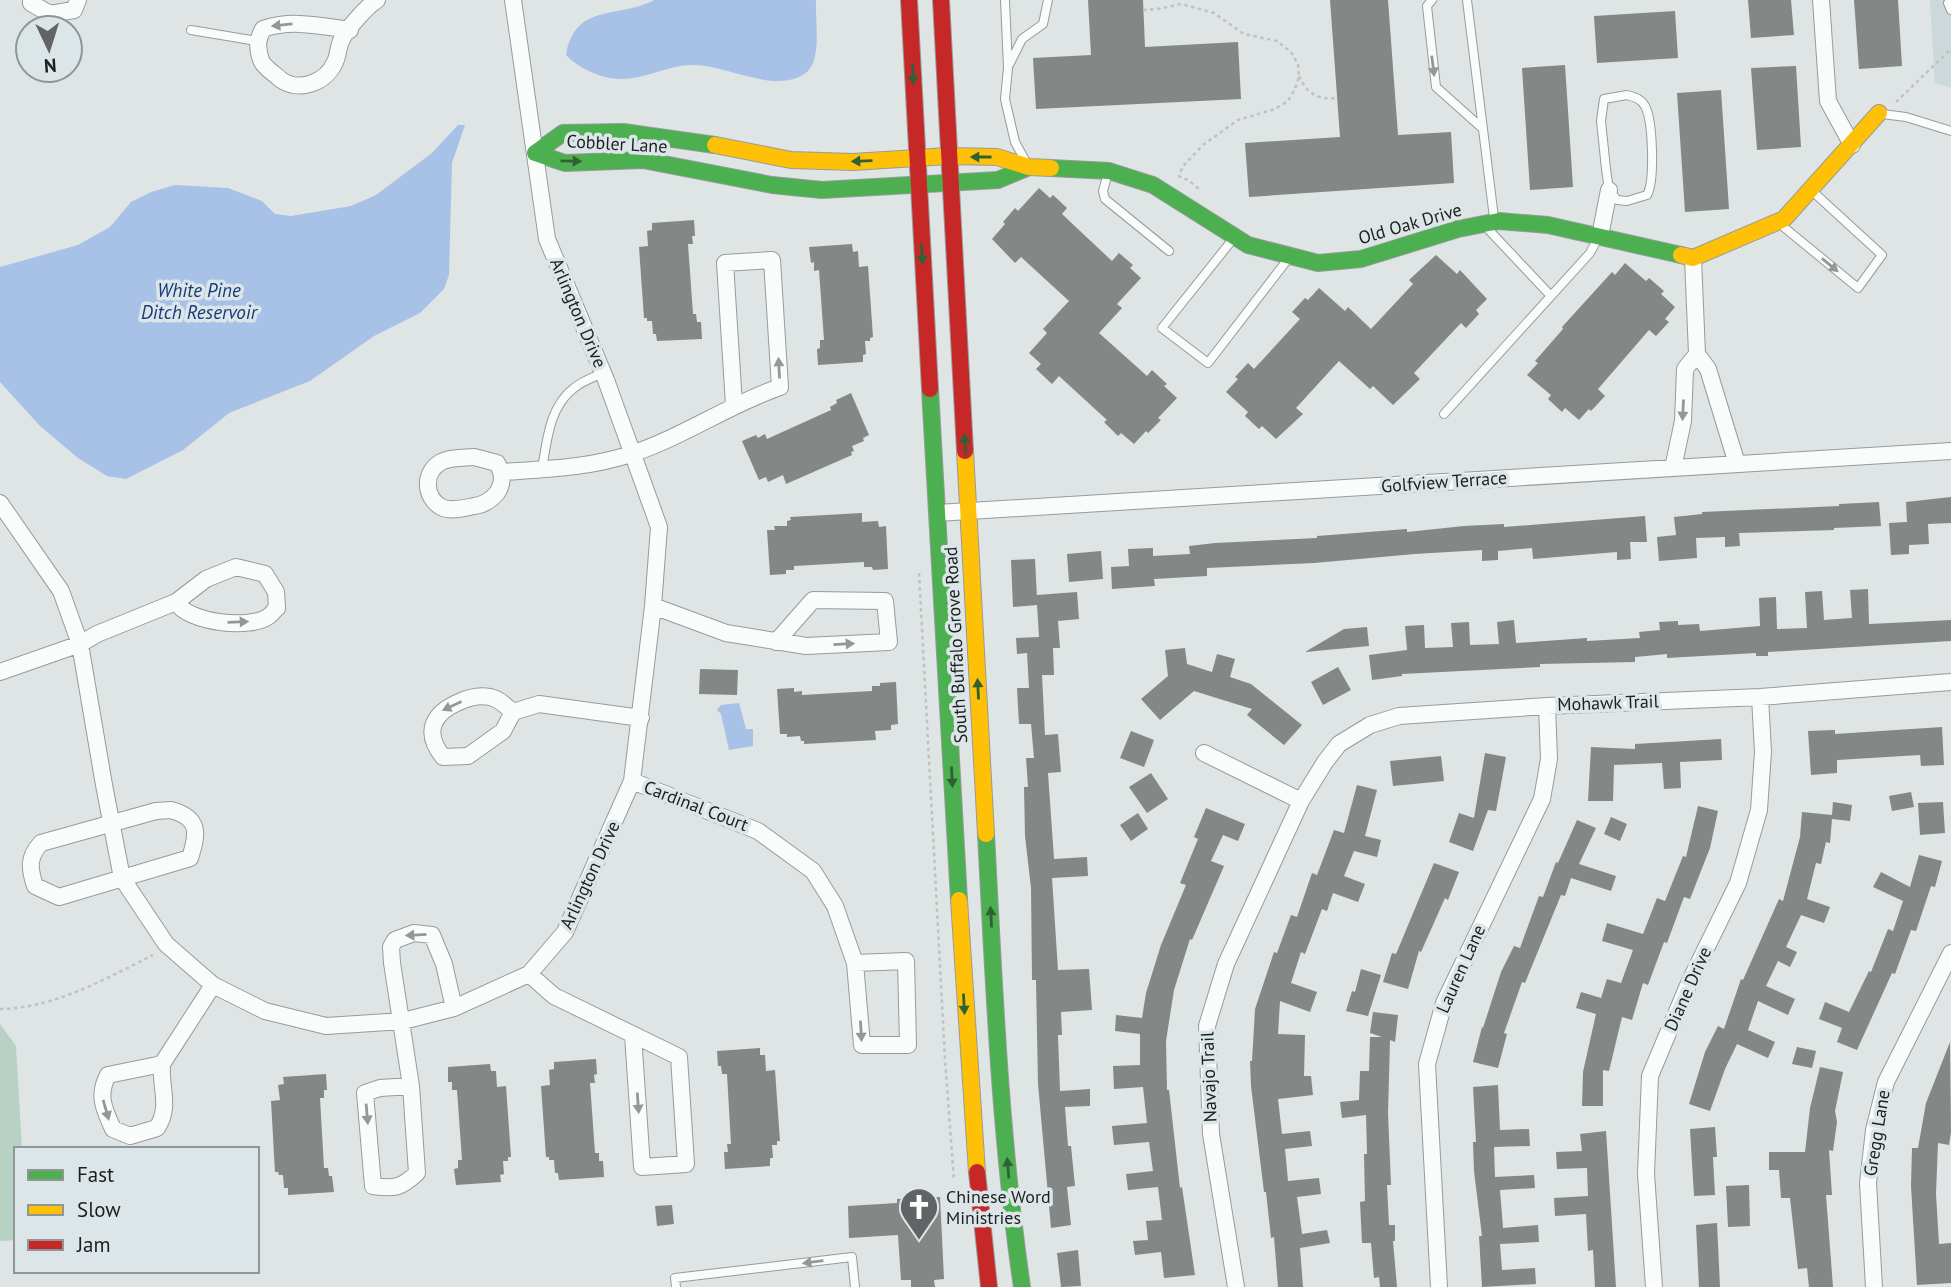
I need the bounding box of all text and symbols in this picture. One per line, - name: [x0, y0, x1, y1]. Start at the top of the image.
- north arrow: [14, 14, 84, 84]
- one-way arrow: [271, 20, 293, 31]
- text: N: [43, 54, 57, 78]
- one-way arrow: [1428, 55, 1439, 77]
- one-way arrow: [908, 63, 919, 85]
- street label: Cobbler Lane: [566, 129, 668, 158]
- one-way arrow: [969, 151, 991, 163]
- one-way arrow: [560, 155, 582, 167]
- one-way arrow: [851, 156, 873, 167]
- street label: Old Oak Drive: [1355, 198, 1464, 249]
- one-way arrow: [917, 243, 928, 265]
- street label: Arlington Drive: [545, 255, 612, 371]
- one-way arrow: [1822, 257, 1839, 272]
- water label: White Pine Ditch Reservoir: [141, 278, 259, 324]
- one-way arrow: [773, 357, 784, 379]
- one-way arrow: [1678, 399, 1689, 421]
- one-way arrow: [959, 432, 970, 454]
- street label: Golfview Terrace: [1380, 466, 1508, 497]
- street label: South Buffalo Grove Road: [939, 546, 972, 744]
- one-way arrow: [227, 617, 249, 628]
- one-way arrow: [833, 639, 855, 650]
- one-way arrow: [972, 678, 983, 700]
- street label: Mohawk Trail: [1557, 689, 1660, 716]
- one-way arrow: [442, 700, 462, 711]
- one-way arrow: [947, 766, 958, 788]
- street label: Cardinal Court: [641, 775, 752, 836]
- street label: Arlington Drive: [554, 817, 625, 933]
- one-way arrow: [985, 905, 996, 927]
- street label: Lauren Lane: [1431, 921, 1490, 1017]
- one-way arrow: [405, 929, 427, 940]
- street label: Diane Drive: [1659, 943, 1716, 1034]
- one-way arrow: [959, 994, 970, 1016]
- one-way arrow: [855, 1021, 866, 1043]
- street label: Navajo Trail: [1195, 1031, 1222, 1123]
- street label: Gregg Lane: [1858, 1088, 1895, 1178]
- one-way arrow: [633, 1092, 644, 1114]
- one-way arrow: [102, 1100, 112, 1121]
- one-way arrow: [362, 1103, 373, 1125]
- legend: [14, 1147, 259, 1273]
- one-way arrow: [1002, 1157, 1013, 1179]
- text: Fast: [77, 1161, 114, 1188]
- place label: Chinese Word Ministries: [946, 1185, 1051, 1229]
- church icon: Chinese Word Ministries: [898, 1186, 940, 1241]
- text: Slow: [77, 1196, 121, 1223]
- text: Jam: [76, 1231, 111, 1258]
- one-way arrow: [802, 1256, 824, 1267]

